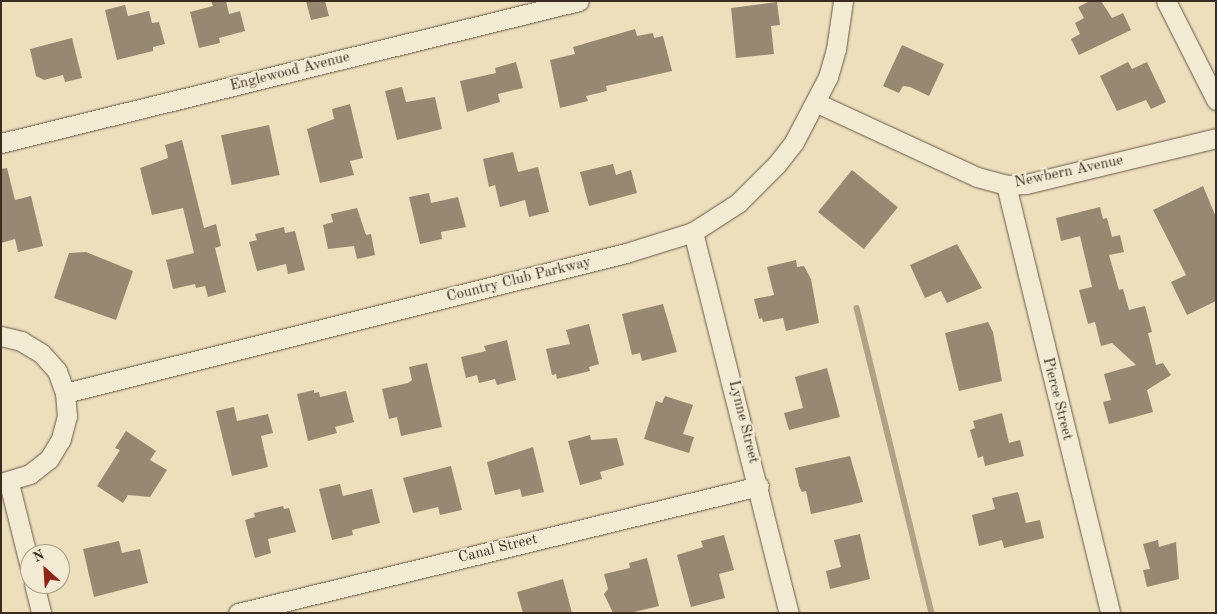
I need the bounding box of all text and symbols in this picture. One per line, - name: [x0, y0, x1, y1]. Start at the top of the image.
- street label: Englewood Avenue: [228, 48, 352, 96]
- street label: Newbern Avenue: [1013, 152, 1125, 192]
- street label: Country Club Parkway: [445, 253, 593, 307]
- street label: Pierce Street: [1038, 356, 1076, 442]
- street label: Lynne Street: [724, 379, 762, 465]
- street label: Canal Street: [457, 530, 539, 568]
- north arrow: [20, 544, 70, 594]
- text: N: [31, 548, 47, 565]

